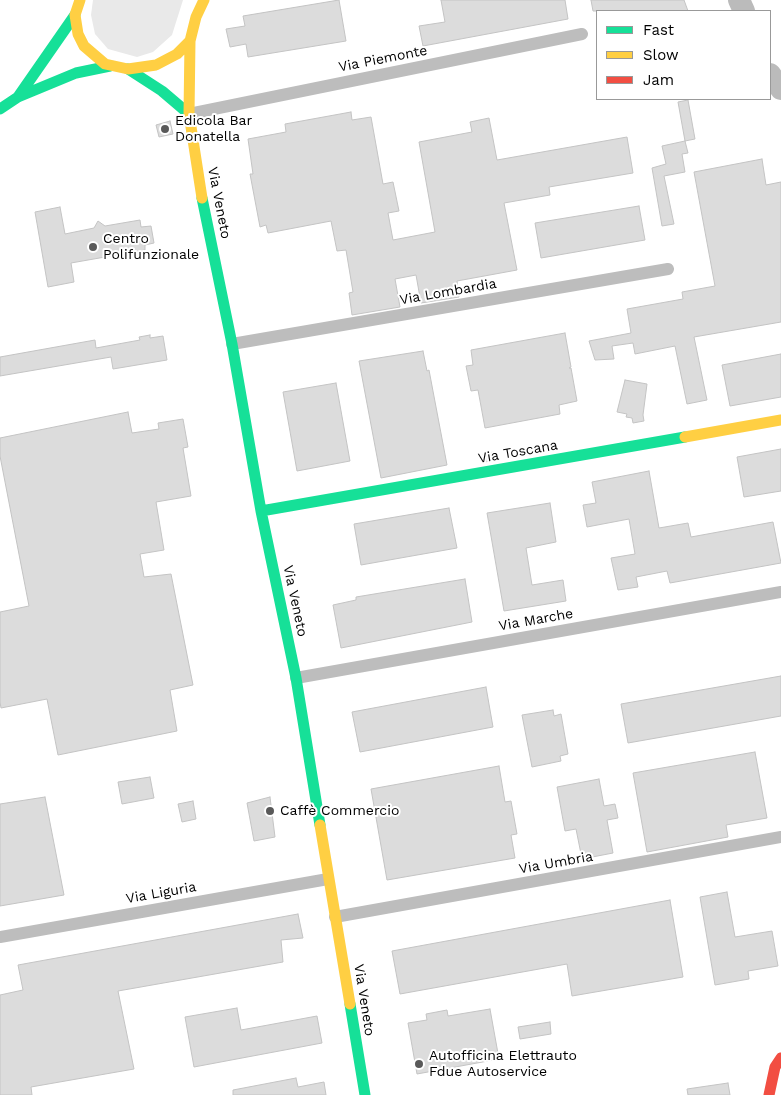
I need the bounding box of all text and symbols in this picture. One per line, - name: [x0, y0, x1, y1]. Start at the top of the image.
- legend: [596, 10, 771, 100]
- text: Fast: [643, 21, 674, 39]
- street label: Via Piemonte: [337, 42, 429, 76]
- text: Slow: [643, 46, 679, 64]
- text: Jam: [643, 71, 674, 89]
- place label: Edicola Bar Donatella: [175, 113, 252, 146]
- marker: Edicola Bar Donatella: [159, 123, 171, 135]
- street label: Via Veneto: [204, 166, 234, 240]
- place label: Centro Polifunzionale: [103, 231, 199, 264]
- marker: Centro Polifunzionale: [87, 241, 99, 253]
- street label: Via Lombardia: [398, 275, 498, 309]
- street label: Via Toscana: [477, 437, 559, 467]
- street label: Via Veneto: [279, 564, 311, 638]
- street label: Via Marche: [497, 605, 575, 635]
- place label: Caffè Commercio: [280, 803, 399, 819]
- marker: Caffè Commercio: [264, 805, 276, 817]
- street label: Via Umbria: [518, 848, 594, 878]
- street label: Via Liguria: [125, 879, 197, 907]
- street label: Via Veneto: [350, 963, 378, 1037]
- place label: Autofficina Elettrauto Fdue Autoservice: [429, 1048, 577, 1080]
- marker: Autofficina Elettrauto Fdue Autoservice: [413, 1058, 425, 1070]

